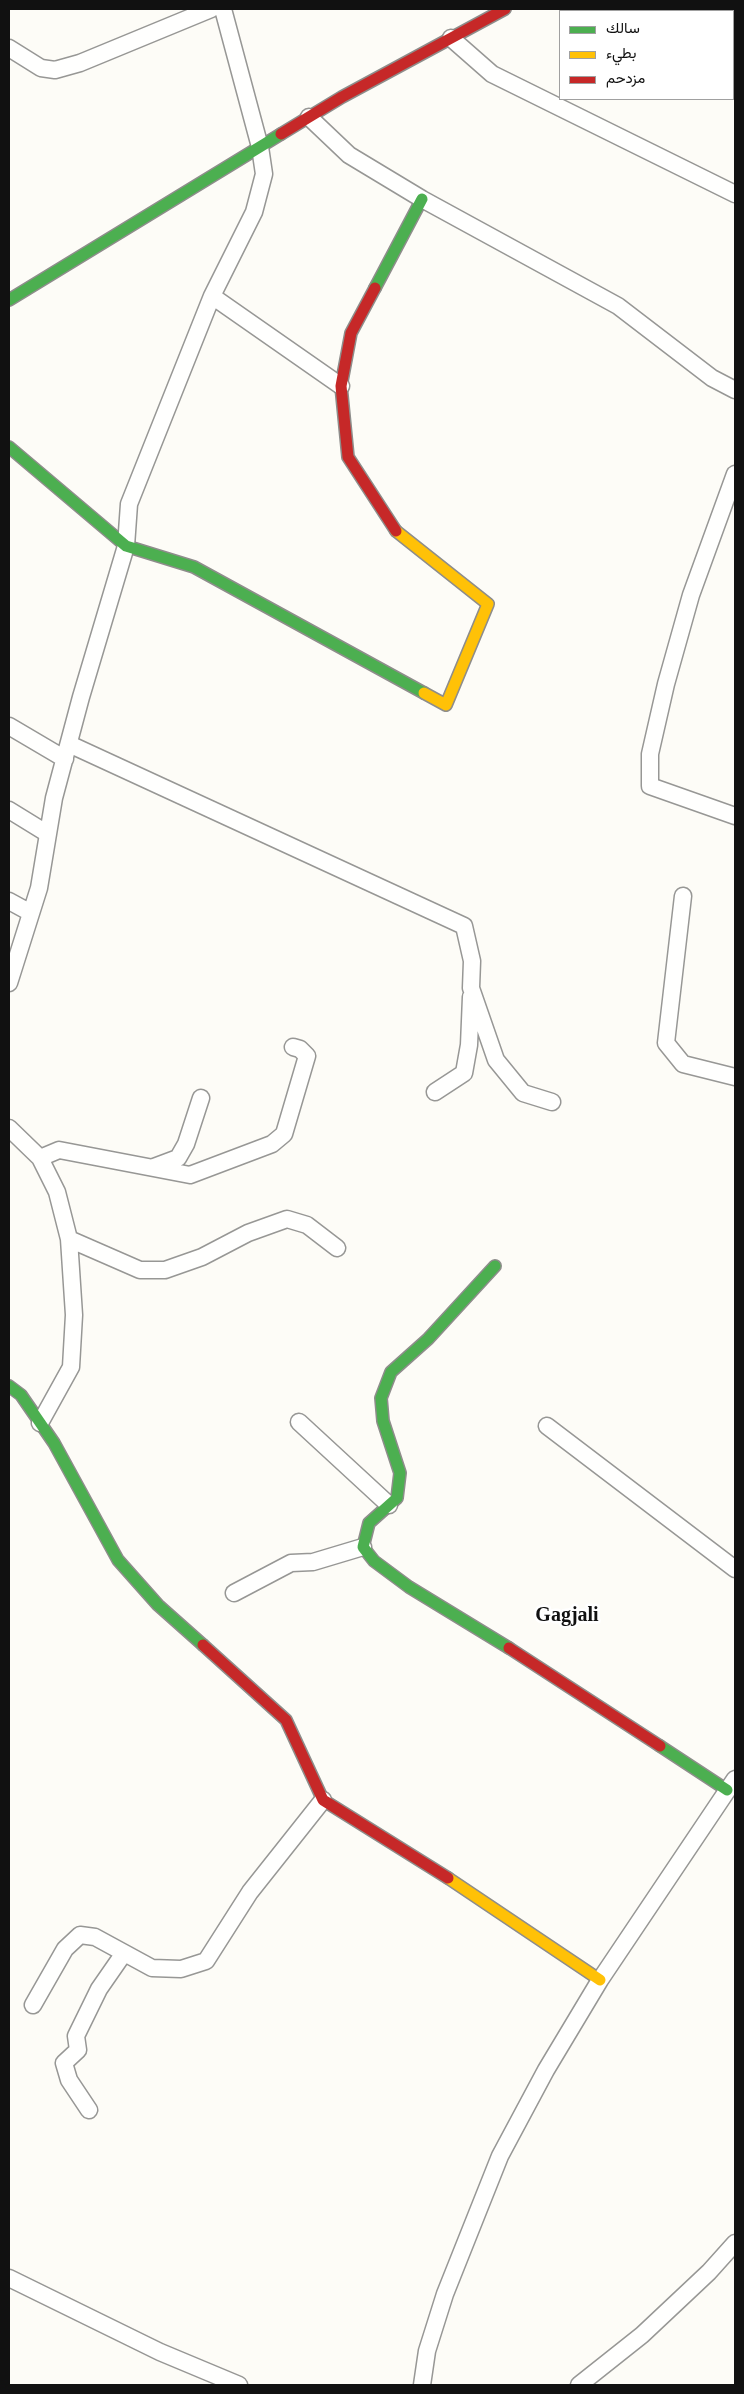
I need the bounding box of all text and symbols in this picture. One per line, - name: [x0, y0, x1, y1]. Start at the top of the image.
- legend: [559, 10, 734, 100]
- text: سالك: [606, 18, 640, 41]
- text: بطيء: [606, 43, 636, 66]
- text: مزدحم: [606, 68, 645, 91]
- district label: Gagjali: [536, 1604, 598, 1628]

